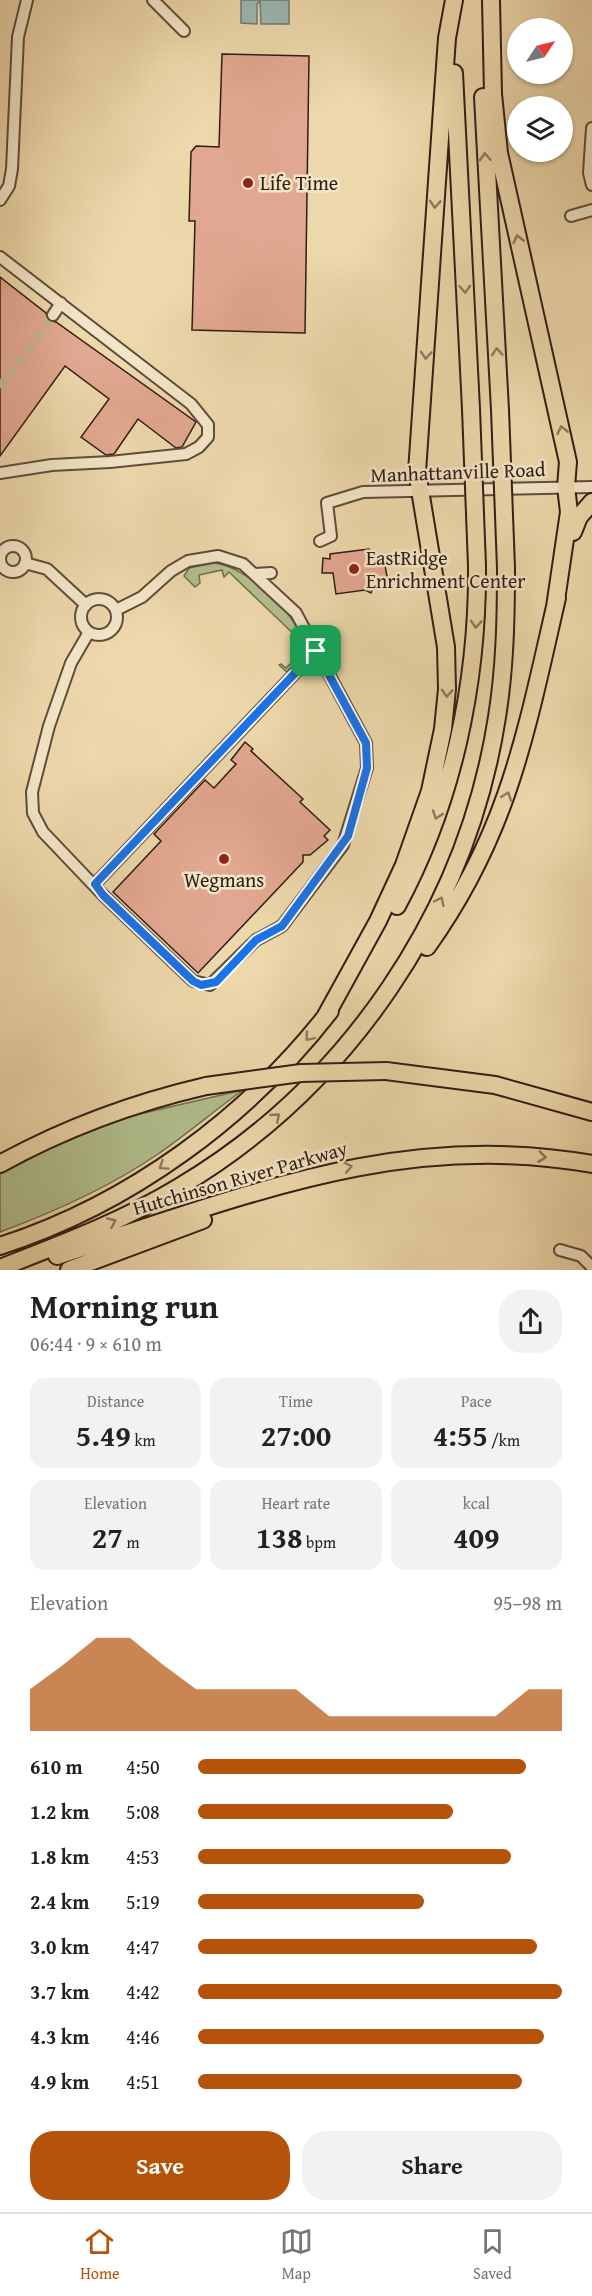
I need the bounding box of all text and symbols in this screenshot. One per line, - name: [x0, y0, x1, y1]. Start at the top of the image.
- north arrow: [507, 18, 573, 84]
- map controls: [507, 18, 573, 162]
- button: layers: [507, 96, 573, 162]
- one-way arrow: [479, 153, 492, 162]
- place label: Life Time: [260, 168, 338, 197]
- marker: Life Time: [241, 176, 255, 190]
- one-way arrow: [429, 200, 442, 209]
- one-way arrow: [512, 235, 525, 245]
- one-way arrow: [458, 285, 471, 294]
- one-way arrow: [490, 347, 503, 356]
- one-way arrow: [419, 350, 432, 359]
- one-way arrow: [556, 425, 569, 435]
- street label: Manhattanville Road: [370, 454, 546, 489]
- place label: EastRidge Enrichment Center: [366, 543, 526, 595]
- marker: EastRidge Enrichment Center: [347, 562, 361, 576]
- one-way arrow: [469, 620, 482, 629]
- pin: [290, 625, 341, 676]
- icon: arrive: [299, 634, 332, 667]
- one-way arrow: [440, 689, 453, 698]
- one-way arrow: [500, 791, 513, 802]
- one-way arrow: [432, 809, 445, 820]
- marker: Wegmans: [217, 852, 231, 866]
- place label: Wegmans: [184, 865, 264, 894]
- one-way arrow: [433, 897, 445, 908]
- one-way arrow: [305, 1030, 316, 1041]
- one-way arrow: [269, 1113, 279, 1124]
- street label: Hutchinson River Parkway: [129, 1133, 351, 1222]
- one-way arrow: [537, 1150, 546, 1162]
- one-way arrow: [159, 1159, 170, 1170]
- one-way arrow: [342, 1161, 352, 1174]
- one-way arrow: [106, 1218, 117, 1230]
- text: Morning run: [30, 1282, 219, 1330]
- button: share: [499, 1290, 562, 1353]
- text: 06:44 · 9 × 610 m: [30, 1329, 162, 1358]
- text: Distance: [87, 1389, 144, 1413]
- text: Time: [279, 1389, 313, 1413]
- text: Pace: [461, 1389, 492, 1413]
- text: 5.49: [76, 1413, 131, 1457]
- text: 27:00: [261, 1413, 331, 1457]
- text: 4:55: [433, 1413, 488, 1457]
- text: km: [131, 1428, 156, 1452]
- text: /km: [488, 1428, 520, 1452]
- text: Elevation: [84, 1491, 147, 1515]
- text: Heart rate: [262, 1491, 330, 1515]
- text: kcal: [463, 1491, 490, 1515]
- text: 27: [92, 1515, 123, 1559]
- text: 138: [256, 1515, 303, 1559]
- text: 409: [453, 1515, 500, 1559]
- text: m: [123, 1530, 140, 1554]
- text: bpm: [303, 1530, 336, 1554]
- text: Elevation: [30, 1588, 108, 1617]
- text: 95–98 m: [493, 1588, 562, 1617]
- text: 610 m: [30, 1752, 83, 1781]
- text: 4:50: [126, 1752, 160, 1781]
- text: 1.2 km: [30, 1797, 89, 1826]
- text: 5:08: [126, 1797, 160, 1826]
- text: 1.8 km: [30, 1842, 89, 1871]
- text: 4:53: [126, 1842, 160, 1871]
- text: 2.4 km: [30, 1887, 89, 1916]
- text: 5:19: [126, 1887, 160, 1916]
- text: 3.0 km: [30, 1932, 89, 1961]
- text: 4:47: [126, 1932, 160, 1961]
- text: 3.7 km: [30, 1977, 89, 2006]
- text: 4:42: [126, 1977, 160, 2006]
- text: 4.3 km: [30, 2022, 89, 2051]
- text: 4:46: [126, 2022, 160, 2051]
- text: 4.9 km: [30, 2067, 89, 2096]
- text: 4:51: [126, 2067, 160, 2096]
- button: Save: [30, 2131, 290, 2200]
- button: Share: [302, 2131, 562, 2200]
- tab: Home: [80, 2225, 120, 2285]
- tab: Map: [280, 2225, 313, 2285]
- tab: Saved: [473, 2225, 512, 2285]

